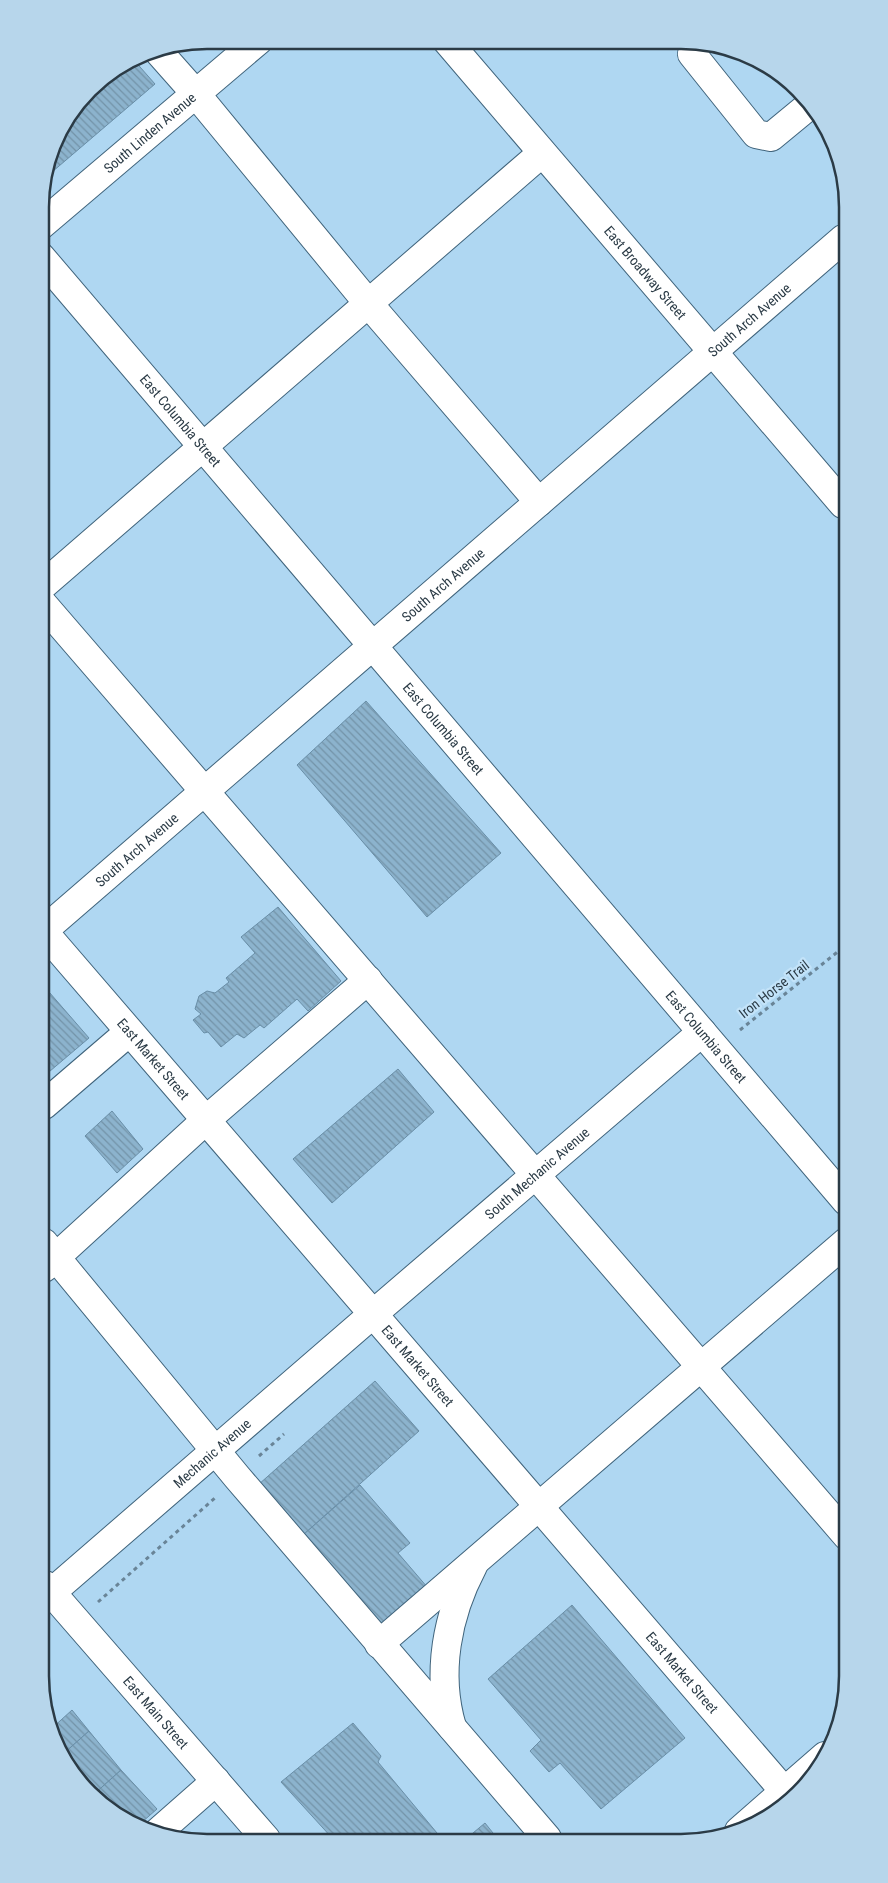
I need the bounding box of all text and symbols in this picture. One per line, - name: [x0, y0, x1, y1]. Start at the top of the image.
- street label: South Linden Avenue: [100, 89, 199, 176]
- street label: East Broadway Street: [601, 223, 690, 323]
- street label: South Arch Avenue: [705, 280, 794, 360]
- street label: East Columbia Street: [137, 371, 224, 470]
- street label: South Arch Avenue: [398, 544, 488, 625]
- street label: East Columbia Street: [400, 679, 487, 778]
- street label: South Arch Avenue: [92, 809, 182, 890]
- street label: Iron Horse Trail: [736, 957, 812, 1021]
- street label: East Columbia Street: [662, 988, 750, 1086]
- street label: East Market Street: [114, 1015, 193, 1103]
- street label: South Mechanic Avenue: [482, 1124, 593, 1222]
- street label: East Market Street: [378, 1322, 457, 1410]
- street label: Mechanic Avenue: [170, 1415, 254, 1491]
- street label: East Market Street: [643, 1629, 721, 1716]
- street label: East Main Street: [120, 1673, 192, 1752]

